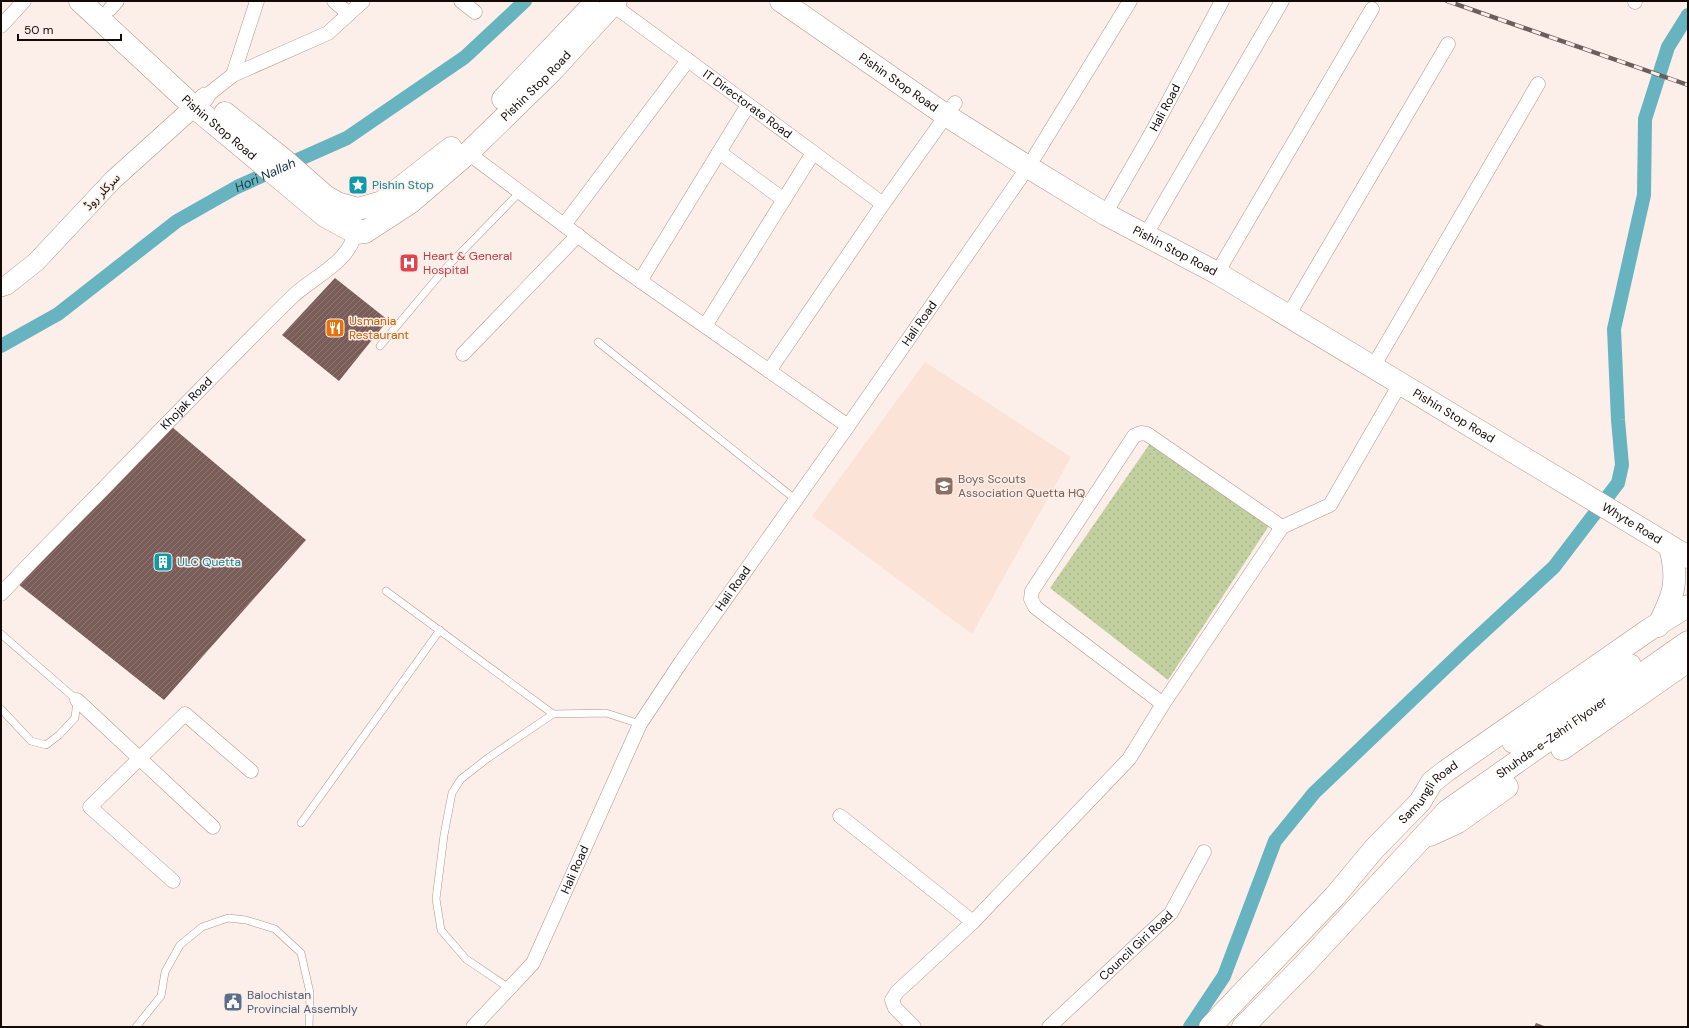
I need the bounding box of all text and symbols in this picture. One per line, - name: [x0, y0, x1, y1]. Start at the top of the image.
- scale bar: [18, 16, 121, 42]
- text: 50 m: [24, 22, 53, 38]
- street label: Pishin Stop Road: [497, 47, 574, 125]
- street label: Pishin Stop Road: [856, 49, 941, 116]
- street label: IT Directorate Road: [700, 66, 795, 142]
- street label: Hali Road: [1146, 81, 1184, 134]
- street label: Pishin Stop Road: [178, 91, 260, 164]
- water label: Hori Nallah: [232, 154, 298, 196]
- street label: سرکلر روڈ: [80, 170, 124, 214]
- place icon: Pishin Stop: [347, 174, 369, 196]
- place label: Pishin Stop: [372, 177, 434, 193]
- street label: Pishin Stop Road: [1130, 222, 1220, 280]
- place label: Heart & General Hospital: [423, 248, 512, 278]
- hospital icon: Heart & General Hospital: [398, 252, 420, 274]
- street label: Hali Road: [898, 298, 941, 349]
- place label: Usmania Restaurant: [349, 313, 409, 343]
- restaurant icon: Usmania Restaurant: [324, 317, 346, 339]
- street label: Khojak Road: [157, 373, 216, 433]
- street label: Pishin Stop Road: [1410, 385, 1498, 447]
- place label: Boys Scouts Association Quetta HQ: [958, 471, 1085, 501]
- school or university icon: Boys Scouts Association Quetta HQ: [933, 475, 955, 497]
- street label: Whyte Road: [1599, 499, 1665, 548]
- building icon: ULC Quetta: [152, 551, 174, 573]
- place label: ULC Quetta: [177, 554, 241, 570]
- street label: Hali Road: [712, 563, 754, 614]
- street label: Shuhda-e-Zehri Flyover: [1493, 693, 1611, 782]
- street label: Samungli Road: [1395, 757, 1461, 827]
- street label: Hali Road: [557, 843, 593, 896]
- street label: Council Giri Road: [1096, 907, 1176, 984]
- place label: Balochistan Provincial Assembly: [247, 987, 358, 1017]
- public building icon: Balochistan Provincial Assembly: [222, 991, 244, 1013]

